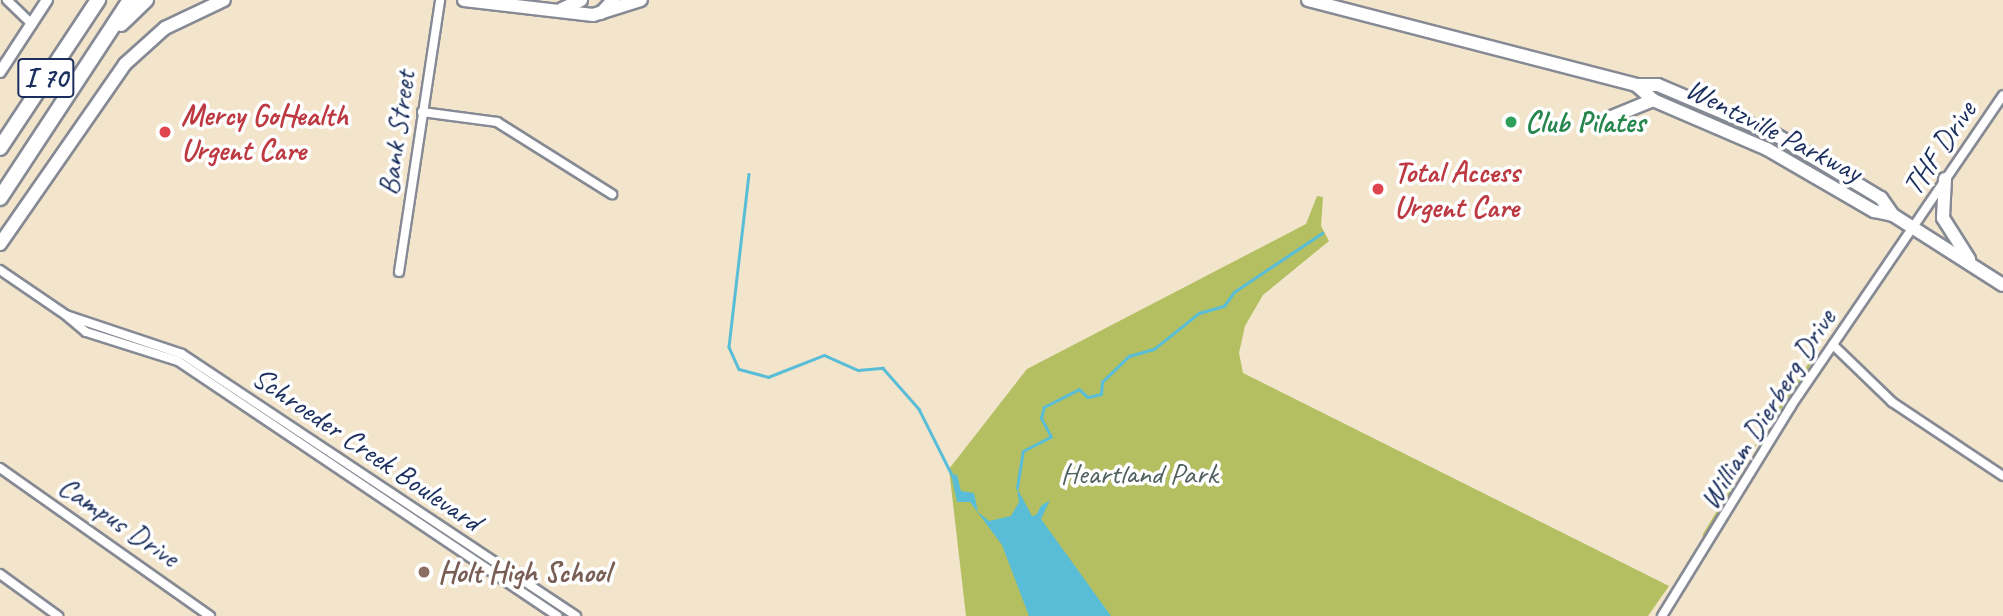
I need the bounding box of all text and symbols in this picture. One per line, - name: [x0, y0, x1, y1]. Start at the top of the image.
- road number: I 70: [16, 54, 76, 102]
- street label: Bank Street: [369, 68, 423, 198]
- street label: Wentzville Parkway: [1680, 70, 1868, 190]
- street label: THF Drive: [1895, 94, 1983, 202]
- place label: Mercy GoHealth Urgent Care: [181, 97, 347, 168]
- place label: Club Pilates: [1525, 104, 1645, 140]
- marker: Club Pilates: [1503, 114, 1519, 130]
- marker: Mercy GoHealth Urgent Care: [155, 122, 175, 142]
- place label: Total Access Urgent Care: [1394, 154, 1520, 224]
- marker: Total Access Urgent Care: [1368, 179, 1388, 199]
- street label: William Dierberg Drive: [1691, 302, 1843, 516]
- street label: Schroeder Creek Boulevard: [245, 359, 489, 539]
- park label: Heartland Park: [1061, 455, 1217, 491]
- street label: Campus Drive: [52, 468, 186, 574]
- place label: Holt High School: [438, 554, 610, 590]
- marker: Holt High School: [416, 564, 432, 580]

